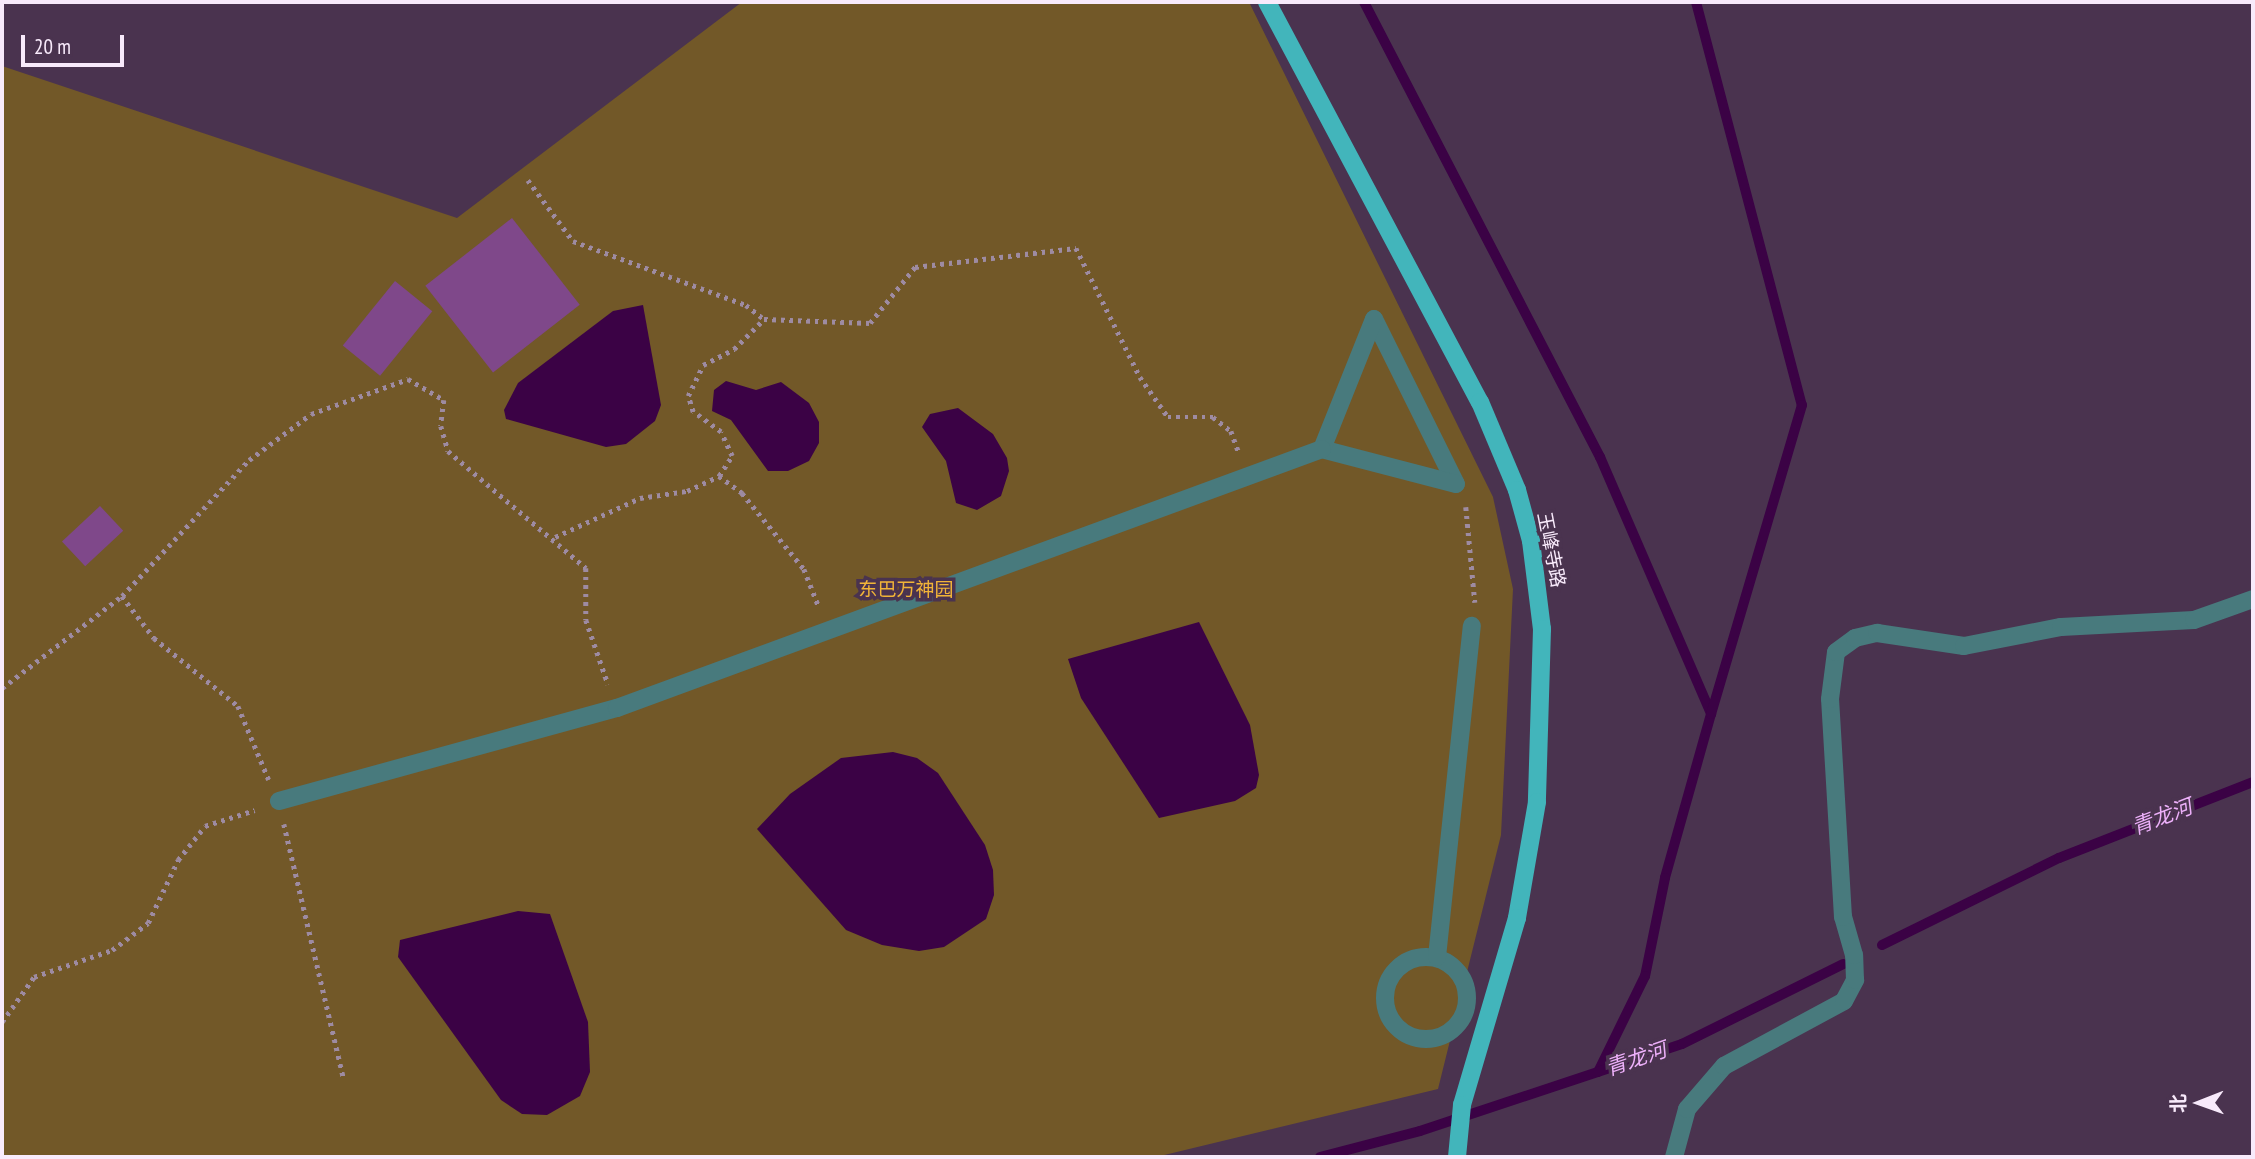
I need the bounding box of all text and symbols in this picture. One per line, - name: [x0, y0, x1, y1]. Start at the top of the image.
- scale bar: [24, 21, 128, 65]
- text: 20 m: [34, 33, 71, 60]
- street label: 玉峰寺路: [1533, 511, 1569, 589]
- park label: 东巴万神园: [859, 579, 953, 601]
- water label: 青龙河: [2128, 794, 2196, 840]
- water label: 青龙河: [1602, 1037, 1670, 1081]
- north arrow: [2164, 1068, 2234, 1138]
- text: 北: [2166, 1094, 2190, 1113]

